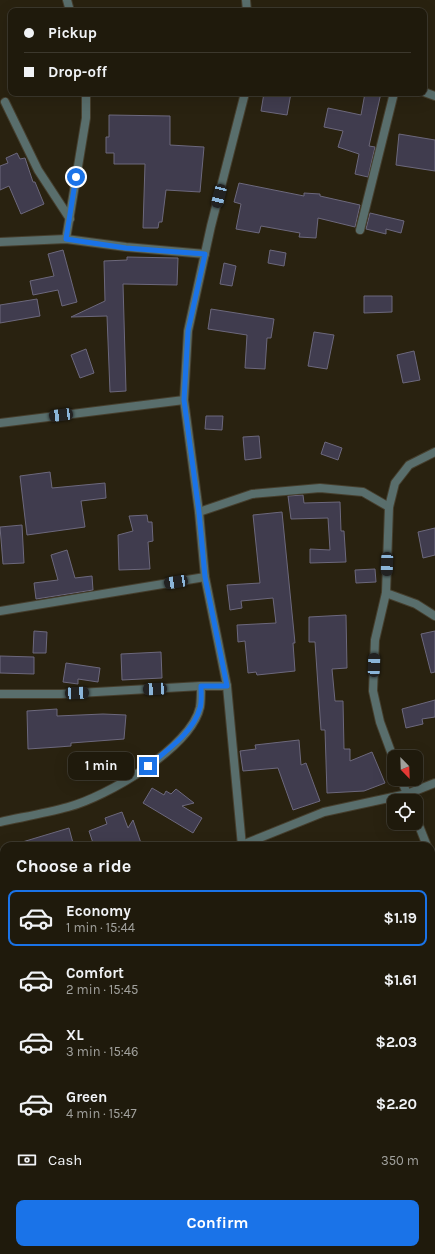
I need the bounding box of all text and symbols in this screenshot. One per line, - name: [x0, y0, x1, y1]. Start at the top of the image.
- text: Pickup: [48, 24, 97, 42]
- text: Drop-off: [48, 63, 107, 81]
- route start: [67, 168, 85, 186]
- car: [210, 183, 228, 209]
- car: [48, 408, 74, 422]
- car: [381, 552, 393, 576]
- car: [163, 574, 189, 590]
- car: [368, 653, 380, 677]
- car: [143, 682, 167, 696]
- car: [65, 686, 89, 700]
- north arrow: [387, 750, 423, 786]
- map controls: [387, 750, 423, 830]
- callout: 1 min: [68, 752, 134, 780]
- route end: [139, 757, 157, 775]
- text: 1 min: [85, 758, 117, 773]
- button: locate: [387, 794, 423, 830]
- text: Choose a ride: [16, 855, 131, 877]
- icon: car: [18, 900, 54, 936]
- text: Economy: [66, 902, 131, 920]
- text: $1.19: [384, 909, 417, 927]
- text: 1 min · 15:44: [66, 920, 135, 935]
- icon: car: [18, 962, 54, 998]
- text: Comfort: [66, 964, 124, 982]
- text: $1.61: [384, 971, 417, 989]
- text: 2 min · 15:45: [66, 982, 138, 997]
- icon: car: [18, 1024, 54, 1060]
- text: XL: [66, 1026, 84, 1044]
- text: $2.03: [376, 1033, 417, 1051]
- text: 3 min · 15:46: [66, 1044, 138, 1059]
- icon: car: [18, 1086, 54, 1122]
- text: Green: [66, 1088, 107, 1106]
- text: $2.20: [376, 1095, 417, 1113]
- text: 4 min · 15:47: [66, 1106, 137, 1121]
- icon: cash: [16, 1149, 38, 1171]
- text: Cash: [48, 1151, 82, 1169]
- text: 350 m: [381, 1153, 419, 1168]
- button: Confirm: [16, 1200, 419, 1246]

